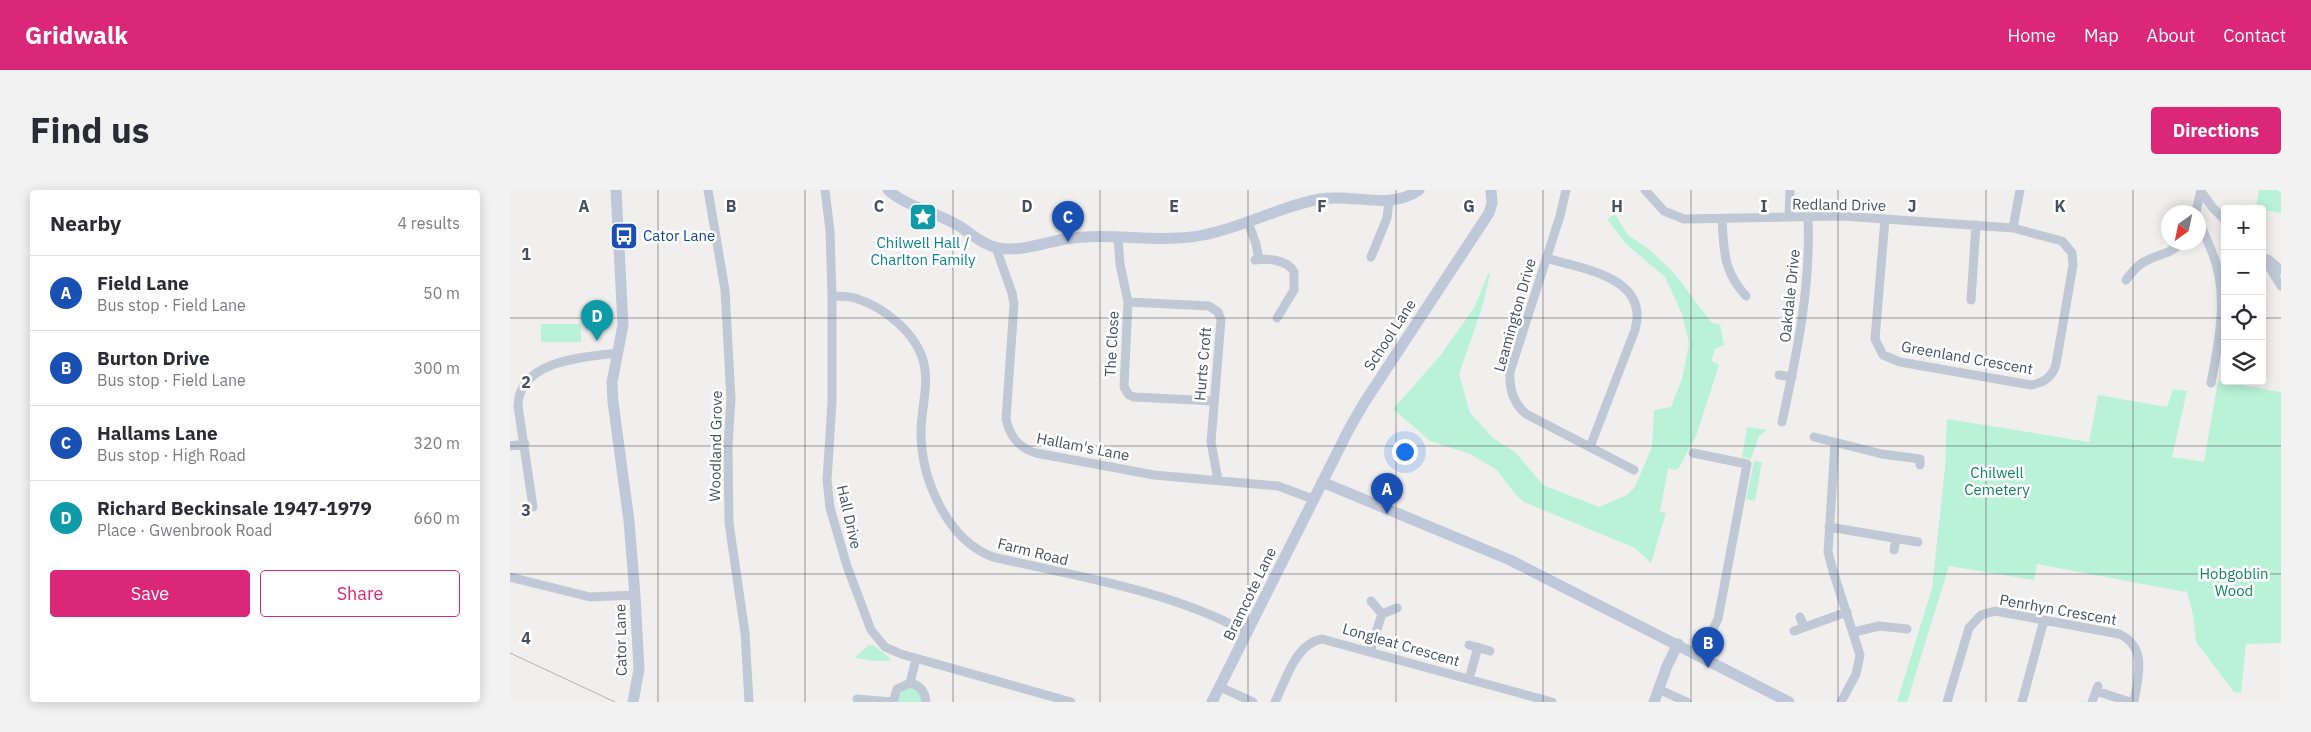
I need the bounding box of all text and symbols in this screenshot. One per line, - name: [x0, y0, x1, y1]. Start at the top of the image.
- text: Gridwalk: [25, 19, 128, 51]
- text: Home: [2008, 24, 2056, 47]
- text: Map: [2084, 24, 2119, 47]
- text: About: [2147, 24, 2195, 47]
- text: Contact: [2223, 24, 2286, 47]
- text: Find us: [30, 107, 149, 153]
- button: Directions: [2151, 107, 2281, 154]
- street label: Redland Drive: [1792, 194, 1886, 215]
- text: A: [579, 196, 590, 216]
- text: B: [726, 196, 737, 216]
- text: C: [874, 196, 884, 216]
- text: D: [1021, 196, 1033, 216]
- text: E: [1169, 196, 1179, 216]
- text: F: [1317, 196, 1327, 216]
- text: G: [1463, 196, 1475, 216]
- text: H: [1611, 196, 1623, 216]
- text: I: [1761, 196, 1768, 216]
- text: J: [1908, 196, 1916, 216]
- text: K: [2054, 196, 2066, 216]
- pin: C: [1052, 201, 1084, 242]
- place icon: Chilwell Hall / Charlton Family: [908, 202, 938, 232]
- north arrow: [2161, 205, 2206, 250]
- map controls: [2221, 205, 2266, 385]
- button: +: [2221, 205, 2266, 250]
- text: Nearby: [50, 209, 121, 237]
- text: 4 results: [397, 213, 460, 233]
- bus stop icon: Cator Lane: [609, 221, 639, 251]
- place label: Cator Lane: [643, 226, 715, 245]
- place label: Chilwell Hall / Charlton Family: [870, 233, 976, 269]
- text: 1: [521, 244, 531, 264]
- street label: Oakdale Drive: [1775, 248, 1804, 344]
- button: −: [2221, 250, 2266, 295]
- street label: Leamington Drive: [1489, 256, 1540, 374]
- text: Field Lane: [97, 271, 189, 295]
- text: A: [61, 283, 71, 303]
- text: 50 m: [423, 283, 460, 303]
- text: Bus stop · Field Lane: [97, 295, 246, 315]
- street label: School Lane: [1359, 295, 1420, 374]
- button: locate: [2221, 295, 2266, 340]
- pin: D: [581, 300, 613, 341]
- street label: The Close: [1100, 310, 1123, 378]
- street label: Hurts Croft: [1190, 326, 1215, 402]
- street label: Greenland Crescent: [1900, 337, 2034, 378]
- button: layers: [2221, 340, 2266, 385]
- text: Burton Drive: [97, 346, 210, 370]
- text: B: [61, 358, 71, 378]
- text: 300 m: [413, 358, 460, 378]
- text: Bus stop · Field Lane: [97, 370, 246, 390]
- text: 2: [521, 372, 531, 392]
- street label: Woodland Grove: [705, 390, 726, 502]
- text: Hallams Lane: [97, 421, 218, 445]
- street label: Hallam's Lane: [1035, 428, 1131, 465]
- text: C: [61, 433, 71, 453]
- text: 320 m: [413, 433, 460, 453]
- your location: [1392, 439, 1418, 465]
- text: Bus stop · High Road: [97, 445, 246, 465]
- park label: Chilwell Cemetery: [1964, 463, 2030, 499]
- pin: A: [1371, 473, 1403, 514]
- street label: Hall Drive: [833, 483, 866, 551]
- text: Richard Beckinsale 1947-1979: [97, 496, 372, 520]
- text: 3: [521, 500, 531, 520]
- text: D: [60, 508, 72, 528]
- text: 660 m: [413, 508, 460, 528]
- text: Place · Gwenbrook Road: [97, 520, 272, 540]
- street label: Farm Road: [996, 534, 1071, 569]
- street label: Bramcote Lane: [1219, 544, 1280, 644]
- park label: Hobgoblin Wood: [2200, 564, 2269, 600]
- button: Save: [50, 570, 250, 617]
- button: Share: [260, 570, 460, 617]
- street label: Penrhyn Crescent: [1998, 590, 2118, 629]
- street label: Cator Lane: [610, 604, 631, 676]
- street label: Longleat Crescent: [1340, 619, 1462, 670]
- pin: B: [1692, 627, 1724, 668]
- text: 4: [521, 628, 531, 648]

